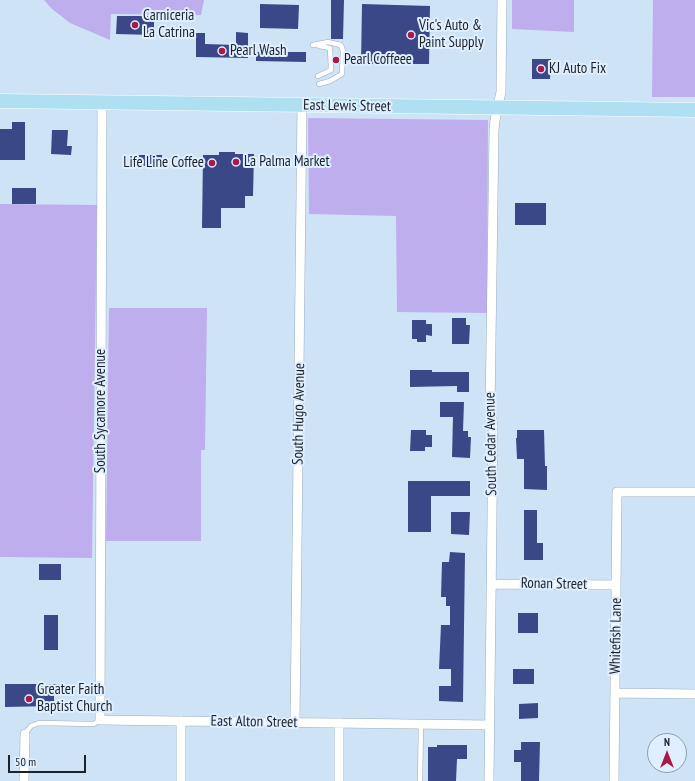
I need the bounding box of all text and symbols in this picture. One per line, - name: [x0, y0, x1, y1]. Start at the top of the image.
- place label: Carniceria La Catrina: [143, 7, 195, 42]
- place label: Vic's Auto & Paint Supply: [419, 17, 484, 52]
- marker: Carniceria La Catrina: [130, 20, 140, 30]
- marker: Vic's Auto & Paint Supply: [406, 30, 416, 40]
- place label: Pearl Wash: [230, 42, 287, 60]
- marker: Pearl Wash: [217, 46, 227, 56]
- place label: Pearl Coffeee: [344, 51, 412, 69]
- marker: Pearl Coffeee: [331, 55, 341, 65]
- place label: KJ Auto Fix: [549, 60, 606, 78]
- marker: KJ Auto Fix: [536, 64, 546, 74]
- street label: East Lewis Street: [303, 96, 391, 116]
- place label: La Palma Market: [244, 153, 330, 171]
- place label: Life Line Coffee: [123, 154, 204, 172]
- marker: La Palma Market: [231, 157, 241, 167]
- marker: Life Line Coffee: [207, 158, 217, 168]
- street label: South Sycamore Avenue: [92, 349, 110, 473]
- street label: South Hugo Avenue: [289, 363, 309, 465]
- street label: South Cedar Avenue: [481, 392, 501, 496]
- street label: Ronan Street: [521, 574, 587, 594]
- street label: Whitefish Lane: [606, 598, 626, 674]
- place label: Greater Faith Baptist Church: [37, 681, 112, 716]
- marker: Greater Faith Baptist Church: [24, 694, 34, 704]
- street label: East Alton Street: [210, 712, 298, 732]
- north arrow: [647, 733, 687, 773]
- text: N: [664, 735, 670, 749]
- scale bar: [10, 747, 88, 773]
- text: 50 m: [15, 754, 36, 769]

